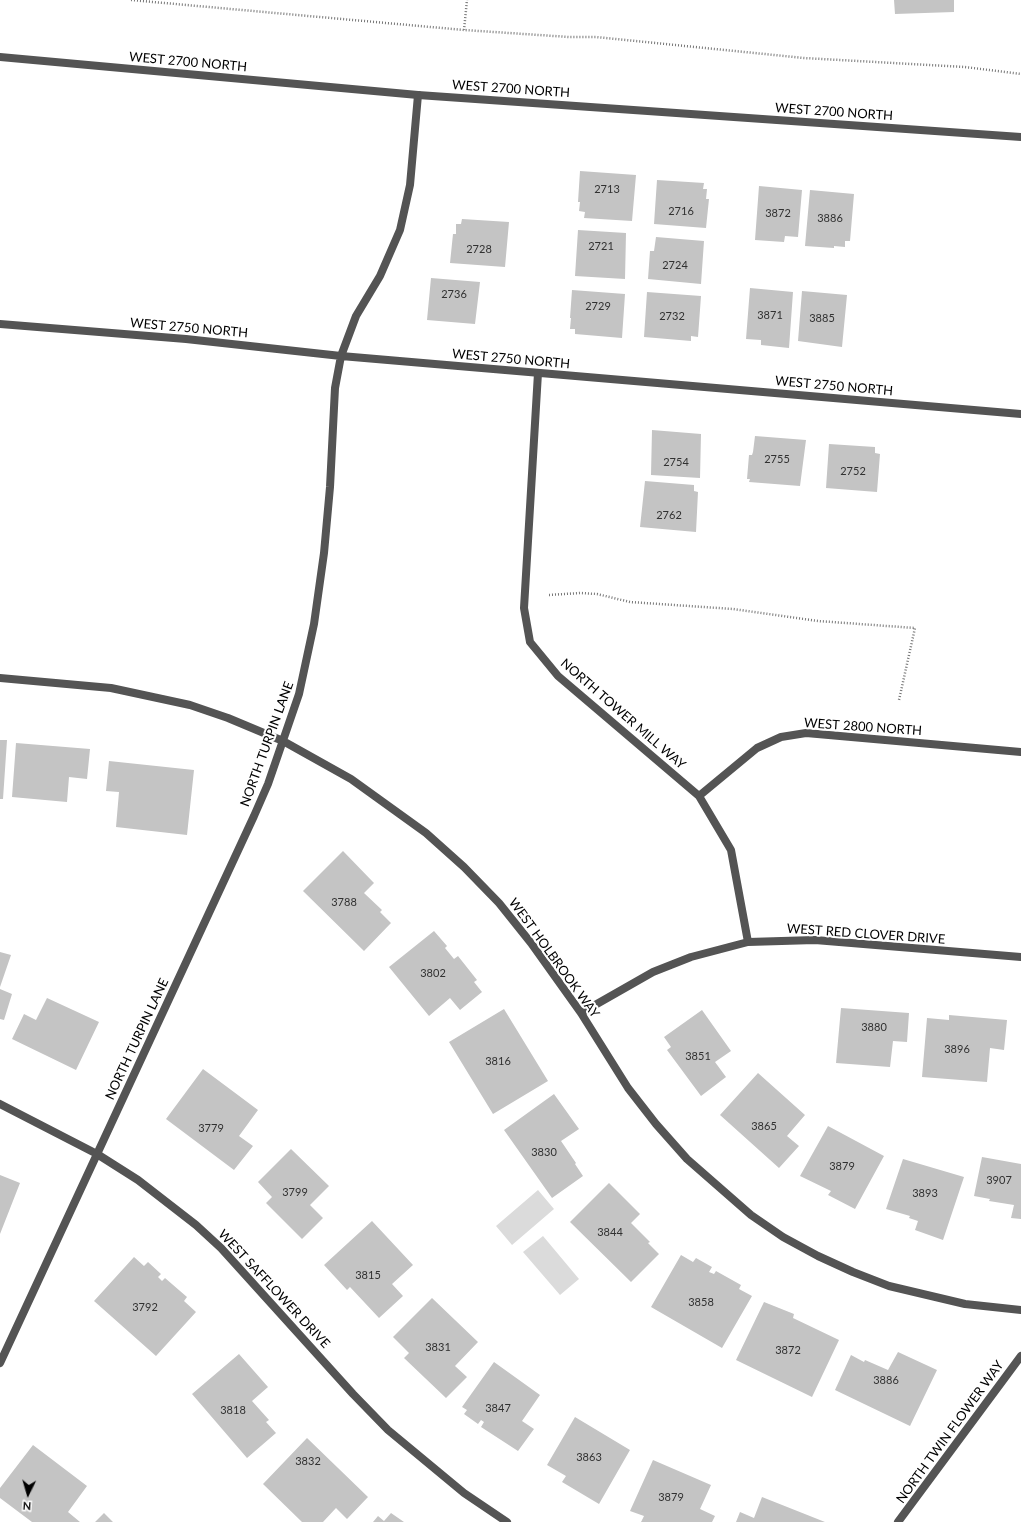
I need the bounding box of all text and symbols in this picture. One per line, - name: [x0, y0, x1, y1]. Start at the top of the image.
- street label: WEST 2700 NORTH: [128, 49, 248, 75]
- street label: WEST 2700 NORTH: [451, 77, 571, 101]
- street label: WEST 2700 NORTH: [774, 100, 894, 124]
- house number: 2713: [594, 182, 620, 196]
- house number: 2716: [668, 204, 694, 218]
- house number: 3872: [765, 206, 791, 220]
- house number: 3886: [817, 211, 843, 225]
- house number: 2721: [588, 239, 614, 253]
- house number: 2728: [466, 242, 492, 256]
- house number: 2724: [662, 258, 688, 272]
- house number: 2736: [441, 287, 467, 301]
- house number: 2729: [585, 299, 611, 313]
- house number: 3871: [757, 308, 783, 322]
- house number: 2732: [659, 309, 685, 323]
- house number: 3885: [809, 311, 835, 325]
- street label: WEST 2750 NORTH: [129, 315, 249, 341]
- street label: WEST 2750 NORTH: [451, 346, 571, 372]
- street label: WEST 2750 NORTH: [774, 373, 894, 399]
- house number: 2755: [764, 452, 790, 466]
- house number: 2754: [663, 455, 689, 469]
- house number: 2752: [840, 464, 866, 478]
- house number: 2762: [656, 508, 682, 522]
- street label: NORTH TOWER MILL WAY: [557, 656, 689, 772]
- street label: NORTH TURPIN LANE: [237, 679, 297, 809]
- street label: WEST 2800 NORTH: [803, 715, 923, 739]
- house number: 3788: [331, 895, 357, 909]
- street label: WEST HOLBROOK WAY: [505, 895, 603, 1021]
- street label: WEST RED CLOVER DRIVE: [786, 921, 946, 947]
- house number: 3802: [420, 966, 446, 980]
- street label: NORTH TURPIN LANE: [102, 976, 172, 1102]
- house number: 3880: [861, 1020, 887, 1034]
- house number: 3896: [944, 1042, 970, 1056]
- house number: 3851: [685, 1049, 711, 1063]
- house number: 3816: [485, 1054, 511, 1068]
- house number: 3865: [751, 1119, 777, 1133]
- house number: 3779: [198, 1121, 224, 1135]
- house number: 3830: [531, 1145, 557, 1159]
- house number: 3879: [829, 1159, 855, 1173]
- house number: 3907: [986, 1173, 1012, 1187]
- house number: 3799: [282, 1185, 308, 1199]
- house number: 3893: [912, 1186, 938, 1200]
- house number: 3844: [597, 1225, 623, 1239]
- street label: WEST SAFFLOWER DRIVE: [215, 1227, 333, 1351]
- house number: 3815: [355, 1268, 381, 1282]
- house number: 3858: [688, 1295, 714, 1309]
- house number: 3792: [132, 1300, 158, 1314]
- house number: 3831: [425, 1340, 451, 1354]
- house number: 3872: [775, 1343, 801, 1357]
- street label: NORTH TWIN FLOWER WAY: [893, 1358, 1007, 1506]
- house number: 3886: [873, 1373, 899, 1387]
- house number: 3847: [485, 1401, 511, 1415]
- house number: 3818: [220, 1403, 246, 1417]
- house number: 3863: [576, 1450, 602, 1464]
- house number: 3832: [295, 1454, 321, 1468]
- north arrow: [8, 1474, 48, 1514]
- house number: 3879: [658, 1490, 684, 1504]
- text: N: [22, 1500, 32, 1513]

